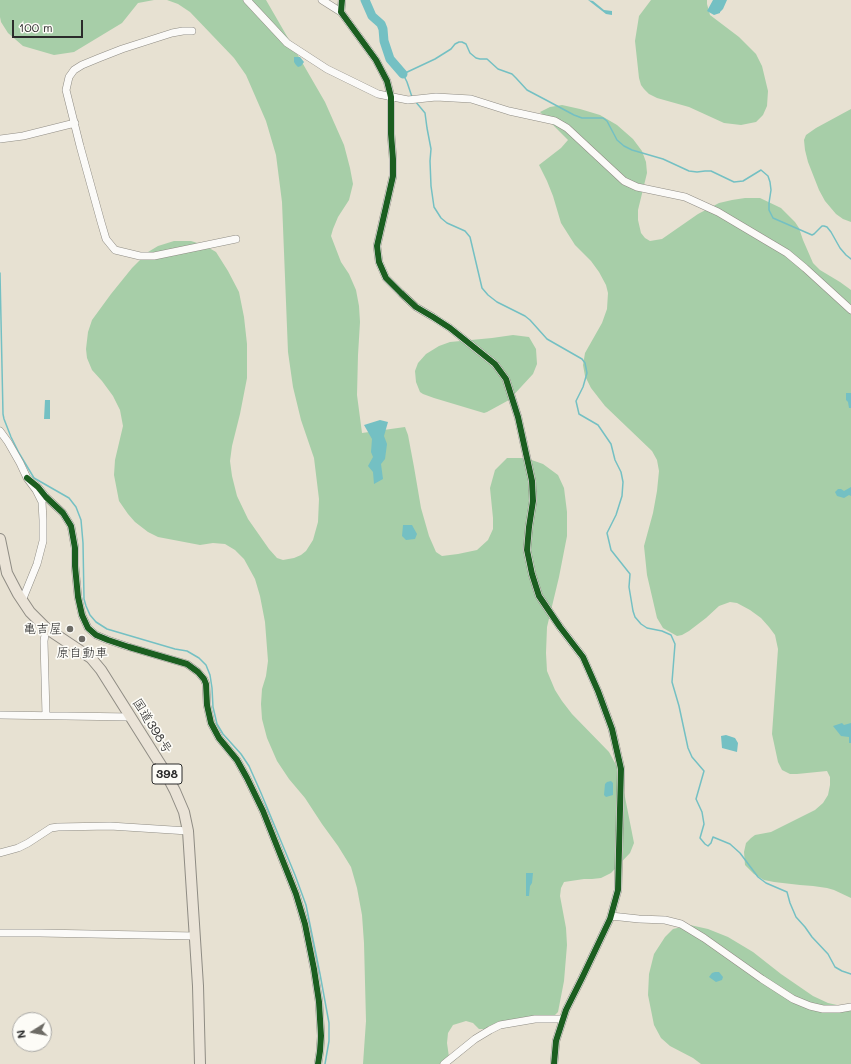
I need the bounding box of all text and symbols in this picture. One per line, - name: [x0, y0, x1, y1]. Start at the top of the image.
- scale bar: [14, 12, 85, 38]
- text: 100 m: [19, 19, 53, 35]
- place label: 亀吉屋: [23, 621, 62, 637]
- marker: 亀吉屋: [65, 624, 75, 634]
- marker: 原自動車: [77, 634, 87, 644]
- place label: 原自動車: [56, 645, 108, 661]
- street label: 国道398号: [129, 696, 175, 756]
- road number: 398: [152, 764, 182, 784]
- north arrow: [12, 1012, 52, 1052]
- text: N: [13, 1029, 29, 1040]

